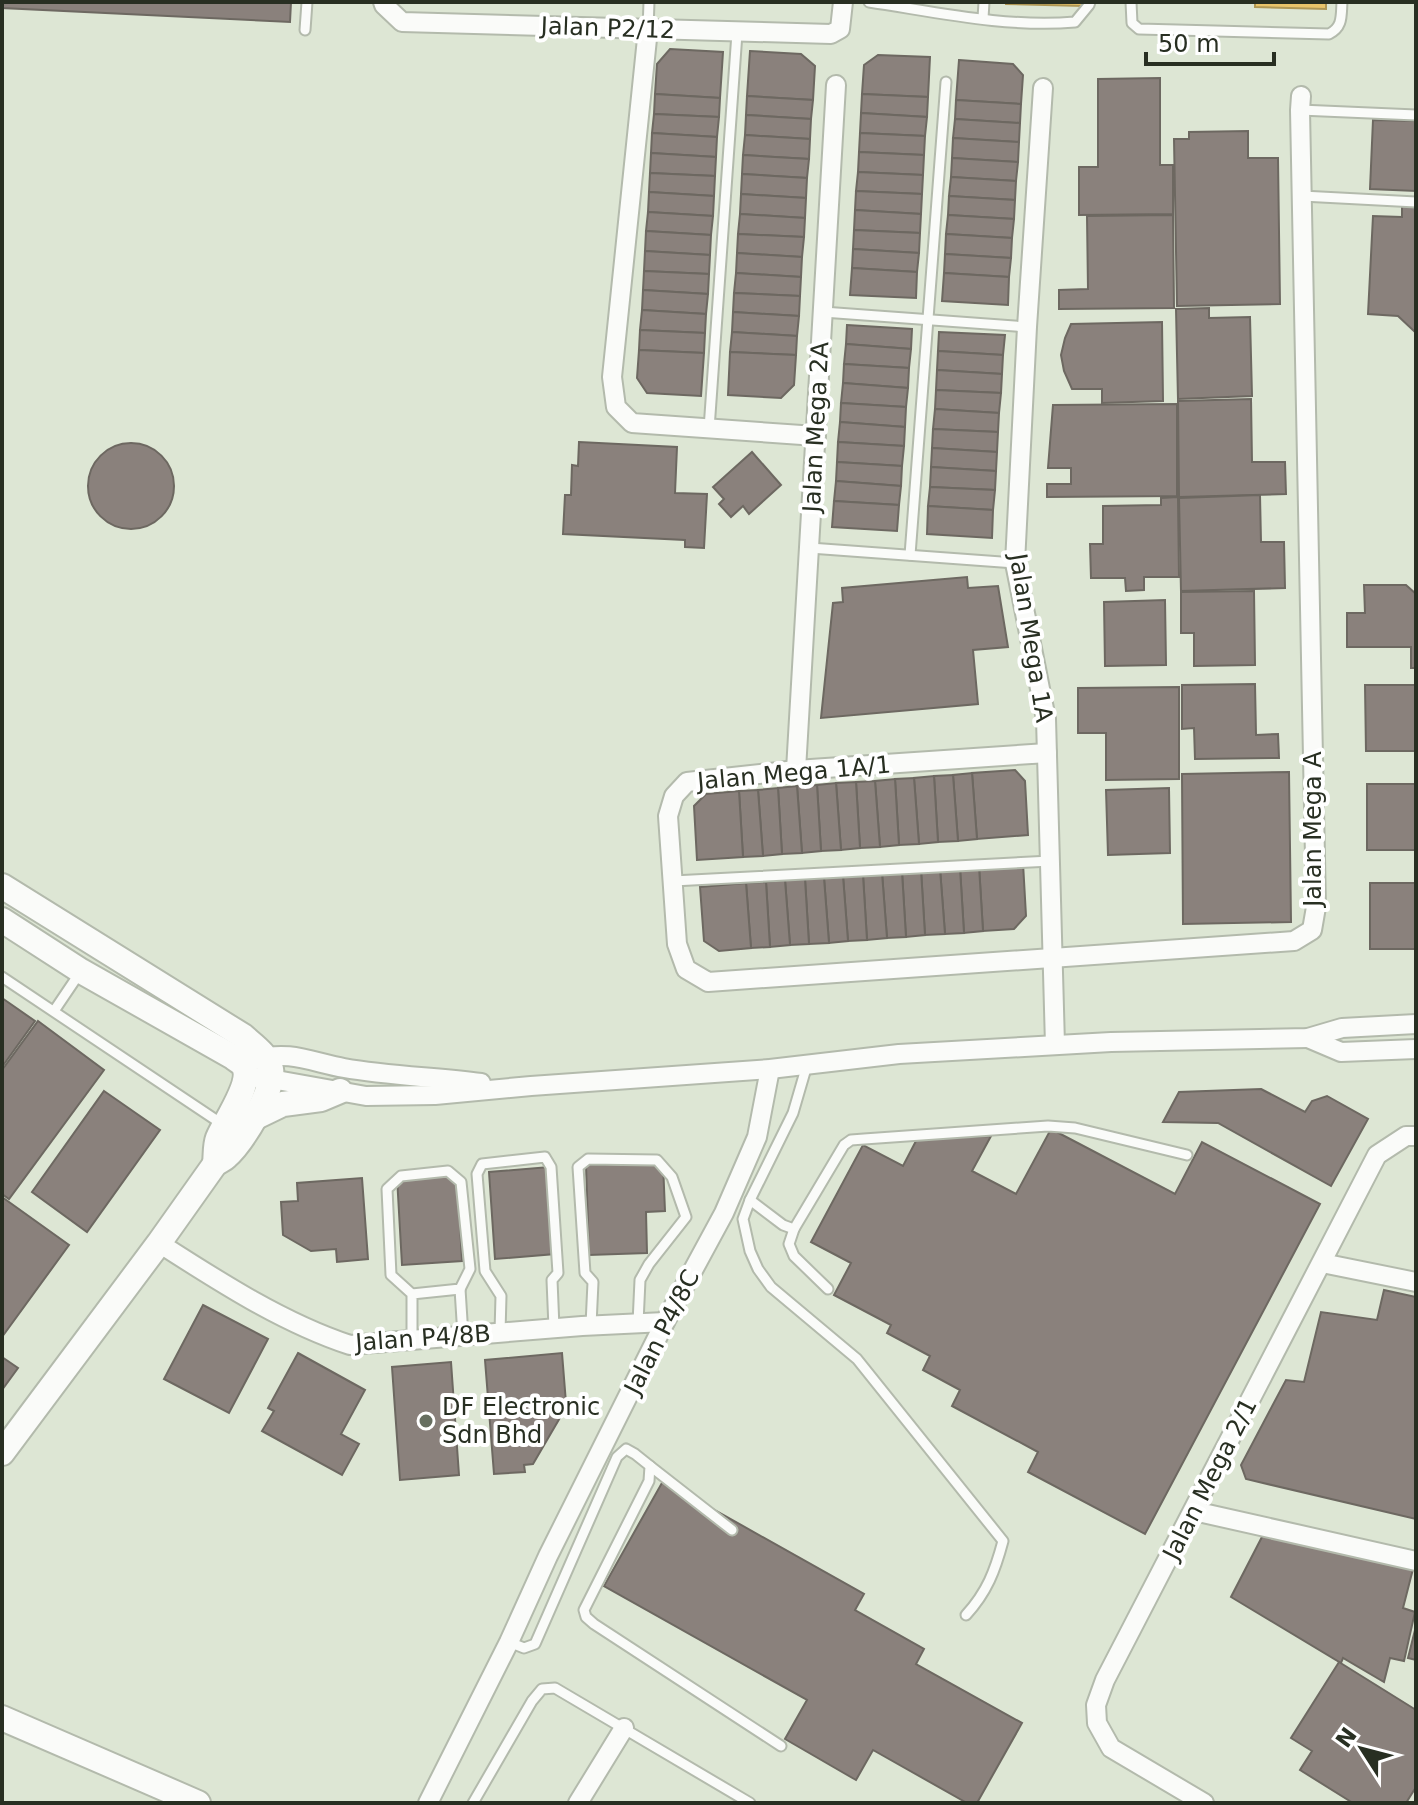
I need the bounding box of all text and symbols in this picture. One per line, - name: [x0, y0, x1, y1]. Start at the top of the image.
- street label: Jalan P2/12: [538, 12, 676, 44]
- scale bar: [1146, 16, 1274, 66]
- text: 50 m: [1158, 30, 1220, 58]
- street label: Jalan Mega 2A: [797, 340, 834, 515]
- street label: Jalan Mega 1A: [1004, 550, 1058, 725]
- street label: Jalan Mega 1A/1: [694, 751, 892, 796]
- street label: Jalan Mega A: [1299, 751, 1327, 909]
- street label: Jalan P4/8C: [618, 1265, 705, 1401]
- street label: Jalan P4/8B: [352, 1319, 492, 1357]
- place label: DF Electronic Sdn Bhd: [442, 1393, 600, 1449]
- street label: Jalan Mega 2/1: [1156, 1393, 1263, 1566]
- marker: DF Electronic Sdn Bhd: [417, 1412, 435, 1430]
- north arrow: [1322, 1709, 1402, 1789]
- text: N: [1331, 1723, 1362, 1752]

